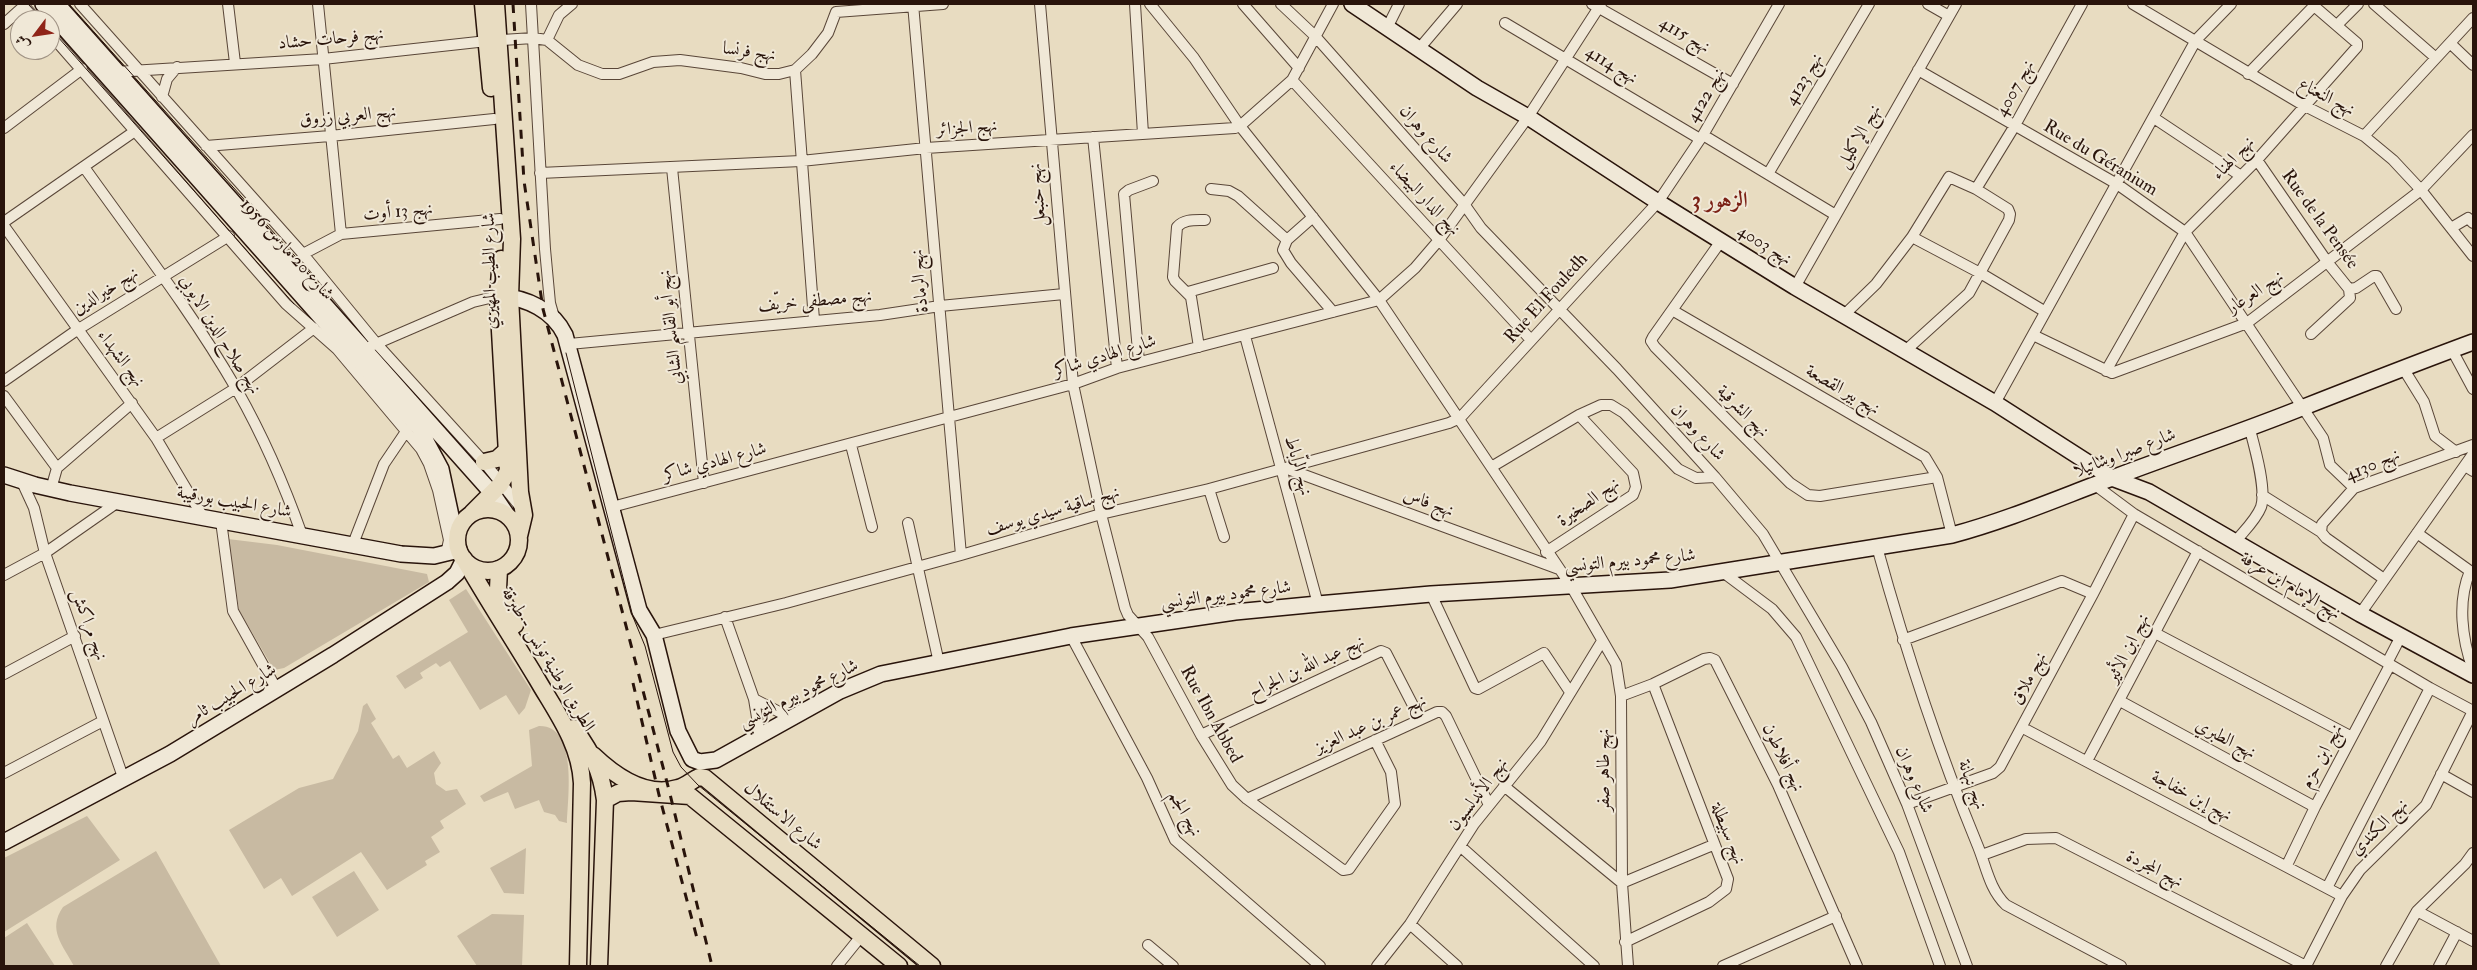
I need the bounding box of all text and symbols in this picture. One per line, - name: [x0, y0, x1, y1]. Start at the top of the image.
- north arrow: [10, 10, 60, 60]
- street label: نهج 4115: [1655, 13, 1713, 59]
- street label: نهج فرحات حشاد: [277, 25, 385, 55]
- text: ش: [12, 32, 33, 53]
- street label: نهج فرنسا: [721, 39, 777, 67]
- street label: نهج 4114: [1581, 42, 1641, 90]
- street label: نهج 4123: [1781, 50, 1829, 110]
- street label: نهج 4007: [1992, 57, 2040, 121]
- street label: نهج 4122: [1683, 65, 1731, 127]
- street label: نهج النعناع: [2294, 74, 2358, 122]
- street label: شارع وهران: [1394, 101, 1456, 169]
- street label: نهج الإكليل: [1833, 101, 1887, 173]
- street label: نهج العربي زروق: [299, 102, 397, 132]
- street label: نهج الجزائر: [936, 116, 998, 142]
- street label: Rue du Géranium: [2039, 116, 2161, 202]
- street label: نهج الهناء: [2208, 133, 2260, 185]
- street label: نهج الدار البيضاء: [1384, 157, 1464, 241]
- street label: نهج حنبعل: [1025, 162, 1053, 228]
- street label: Rue de la Pensée: [2276, 166, 2362, 274]
- district label: الزهور 3: [1692, 189, 1748, 215]
- street label: شارع 20 مارس 1956: [235, 195, 337, 305]
- street label: نهج 13 أوت: [362, 199, 434, 227]
- street label: شارع الطيب المهيري: [479, 212, 503, 330]
- street label: نهج 4003: [1733, 221, 1795, 271]
- street label: نهج الرمادة: [907, 248, 935, 314]
- street label: Rue El Fouledh: [1501, 249, 1593, 349]
- street label: نهج خيرالدين: [69, 263, 143, 321]
- street label: نهج العرعار: [2224, 267, 2288, 319]
- street label: نهج أبو القاسم الشابي: [655, 269, 689, 385]
- street label: نهج صلاح الدين الايوبي: [174, 271, 264, 399]
- street label: نهج مصطفى خريّف: [757, 286, 873, 318]
- street label: نهج الشهداء: [91, 326, 149, 392]
- street label: شارع الهادي شاكر: [1051, 331, 1159, 383]
- street label: نهج بير القصعة: [1801, 361, 1883, 421]
- street label: نهج الشرقية: [1711, 381, 1773, 443]
- street label: شارع وهران: [1665, 400, 1729, 466]
- street label: شارع صبرا وشاتيلا: [2071, 425, 2179, 483]
- street label: نهج الرّباط: [1279, 434, 1315, 498]
- street label: شارع الهادي شاكر: [661, 439, 769, 487]
- street label: نهج 4130: [2342, 445, 2404, 487]
- street label: نهج الصخيرة: [1554, 474, 1624, 532]
- street label: شارع الحبيب بورقيبة: [175, 482, 293, 524]
- street label: نهج ساقية سيدي يوسف: [984, 483, 1122, 541]
- street label: نهج فاس: [1400, 485, 1456, 523]
- street label: شارع محمود بيرم التونسي: [1564, 546, 1696, 578]
- street label: نهج الإمام ابن عرفة: [2236, 548, 2344, 626]
- street label: شارع محمود بيرم التونسي: [1159, 577, 1293, 615]
- street label: الطريق الوطنية تونس - طبرقة: [495, 584, 599, 736]
- street label: نهج مراكش: [65, 586, 111, 664]
- street label: نهج ابن الأثير: [2102, 611, 2156, 687]
- street label: نهج عبد الله بن الجراح: [1246, 632, 1368, 704]
- street label: نهج ملاق: [2007, 649, 2053, 709]
- street label: شارع محمود بيرم التونسي: [736, 656, 862, 734]
- street label: شارع الحبيب ثامر: [183, 660, 281, 730]
- street label: Rue Ibn Abbed: [1174, 663, 1246, 767]
- street label: نهج عمر بن عبد العزيز: [1312, 691, 1430, 759]
- street label: نهج الطبري: [2191, 715, 2259, 765]
- street label: نهج أفلاطون: [1756, 720, 1808, 796]
- street label: نهج ابن حزم: [2297, 721, 2349, 793]
- street label: نهج طاهر صفر: [1594, 729, 1616, 811]
- street label: شارع وهران: [1889, 743, 1937, 817]
- street label: نهج الأندلسيون: [1444, 754, 1514, 836]
- street label: نهج نبهانة: [1952, 757, 1990, 813]
- street label: نهج إبن خفاجة: [2147, 767, 2235, 827]
- street label: شارع الاستقلال: [739, 778, 825, 856]
- street label: نهج الجم: [1163, 787, 1205, 841]
- street label: نهج الكندي: [2346, 795, 2414, 861]
- street label: نهج سبيطلة: [1705, 800, 1749, 868]
- street label: نهج المجردة: [2122, 847, 2186, 893]

